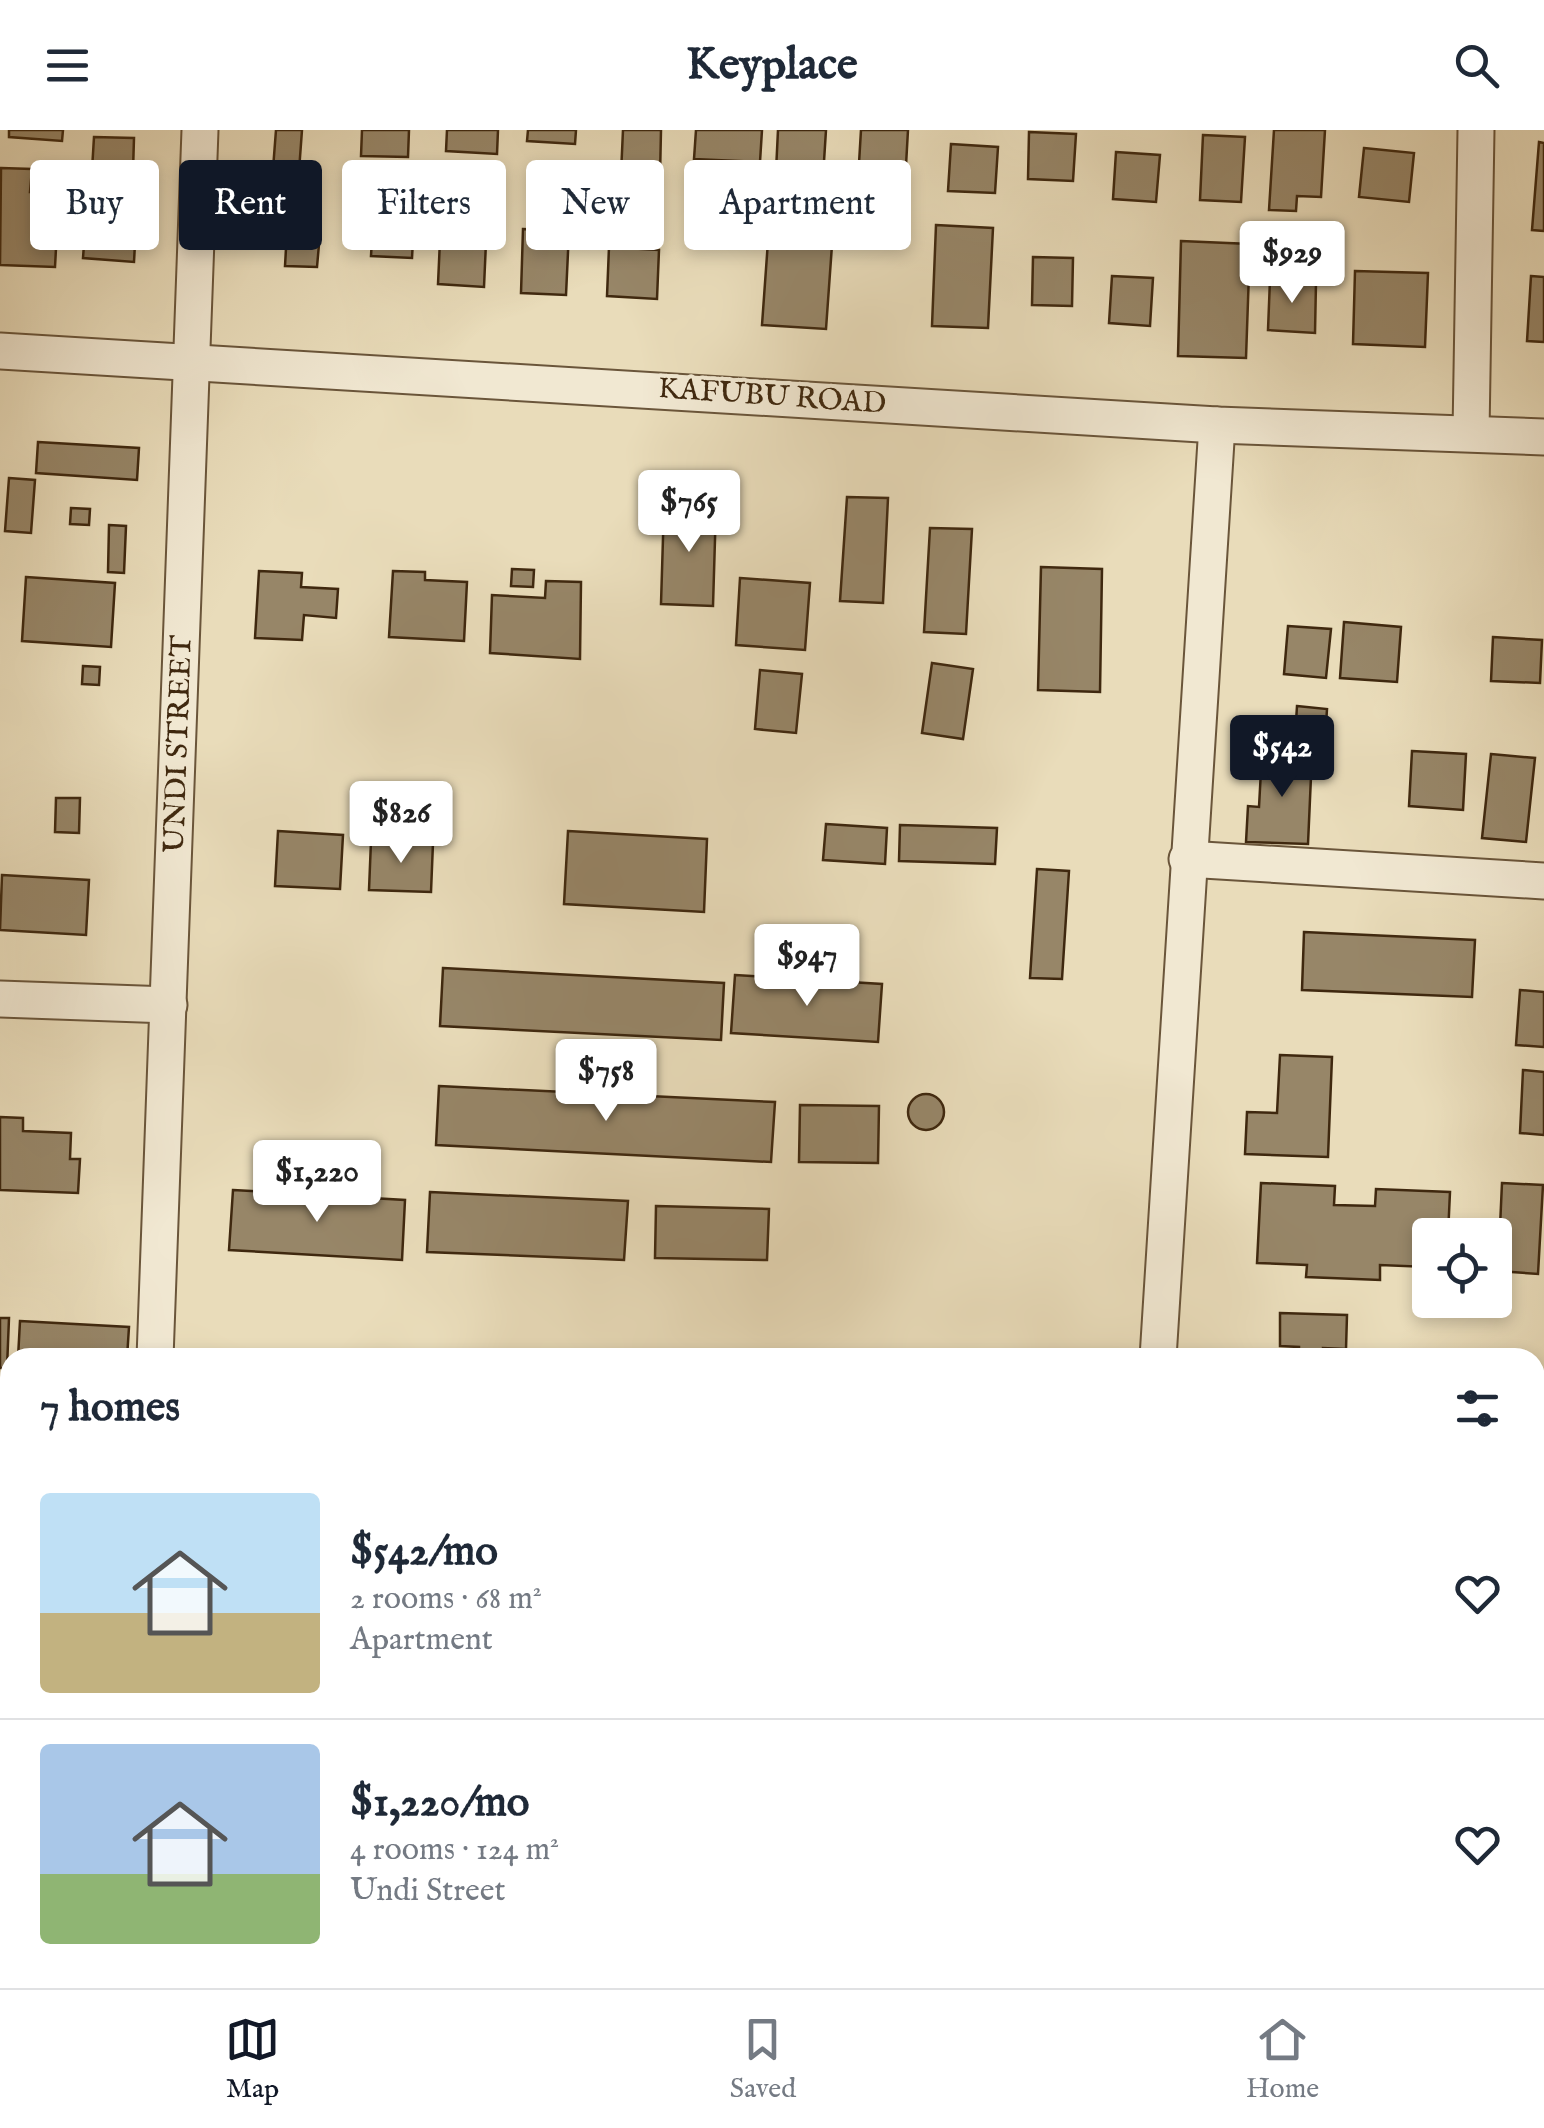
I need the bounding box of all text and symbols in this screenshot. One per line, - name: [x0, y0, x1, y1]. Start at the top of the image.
- text: Keyplace: [686, 37, 858, 94]
- icon: menu: [40, 38, 95, 93]
- icon: search: [1449, 38, 1504, 93]
- chip: Buy: [30, 160, 159, 250]
- chip: Rent: [179, 160, 322, 250]
- chip: Filters: [342, 160, 506, 250]
- chip: New: [526, 160, 664, 250]
- chip: Apartment: [684, 160, 911, 250]
- pin: $929: [1233, 221, 1351, 306]
- text: $929: [1262, 233, 1322, 274]
- street label: KAFUBU ROAD: [657, 370, 887, 424]
- pin: $765: [630, 470, 748, 555]
- text: $765: [660, 482, 718, 523]
- street label: UNDI STREET: [156, 634, 202, 854]
- pin: $542: [1223, 715, 1341, 800]
- text: $542: [1252, 727, 1312, 768]
- pin: $826: [342, 781, 460, 866]
- text: $826: [372, 793, 430, 834]
- pin: $947: [748, 924, 866, 1009]
- text: $947: [776, 936, 838, 977]
- pin: $758: [547, 1039, 665, 1124]
- text: $758: [578, 1051, 634, 1092]
- pin: $1,220: [236, 1140, 398, 1225]
- text: $1,220: [275, 1152, 359, 1193]
- map controls: [1412, 1218, 1512, 1318]
- button: locate: [1412, 1218, 1512, 1318]
- icon: filters: [1450, 1381, 1505, 1436]
- text: 7 homes: [40, 1382, 180, 1435]
- text: $542/mo: [350, 1526, 498, 1579]
- icon: home: [120, 1533, 240, 1653]
- icon: heart: [1450, 1566, 1505, 1621]
- text: 2 rooms · 68 m²: [350, 1579, 542, 1620]
- text: Apartment: [350, 1620, 493, 1661]
- text: $1,220/mo: [350, 1777, 529, 1830]
- icon: home: [120, 1784, 240, 1904]
- icon: heart: [1450, 1817, 1505, 1872]
- text: 4 rooms · 124 m²: [350, 1830, 559, 1871]
- text: Undi Street: [350, 1871, 505, 1912]
- tab: Map: [225, 2012, 280, 2107]
- tab: Saved: [730, 2012, 796, 2107]
- tab: Home: [1246, 2012, 1319, 2107]

